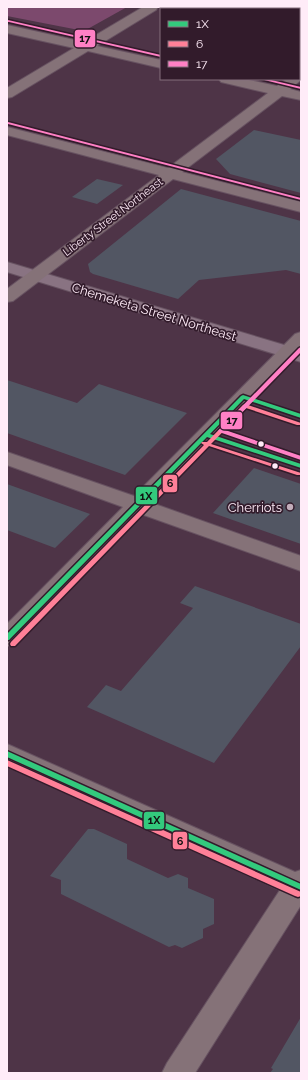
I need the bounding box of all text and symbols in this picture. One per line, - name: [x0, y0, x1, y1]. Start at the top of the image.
- legend: [160, 8, 300, 80]
- text: 1X: [196, 17, 209, 31]
- line badge: 17: [74, 29, 96, 48]
- text: 17: [79, 32, 92, 45]
- text: 6: [196, 37, 203, 51]
- text: 17: [196, 57, 208, 71]
- street label: Liberty Street Northeast: [60, 175, 166, 259]
- street label: Chemeketa Street Northeast: [70, 280, 239, 344]
- line badge: 17: [220, 411, 243, 430]
- text: 17: [226, 414, 239, 427]
- unlabelled marker: [256, 439, 266, 449]
- unlabelled marker: [270, 461, 280, 471]
- line badge: 6: [162, 474, 178, 493]
- text: 6: [167, 477, 174, 490]
- line badge: 1X: [135, 486, 158, 505]
- text: 1X: [140, 490, 153, 503]
- place label: Cherriots: [228, 500, 282, 515]
- marker: Cherriots: [285, 502, 295, 512]
- line badge: 1X: [143, 811, 165, 830]
- text: 1X: [148, 814, 161, 827]
- line badge: 6: [172, 831, 188, 850]
- text: 6: [177, 835, 184, 848]

